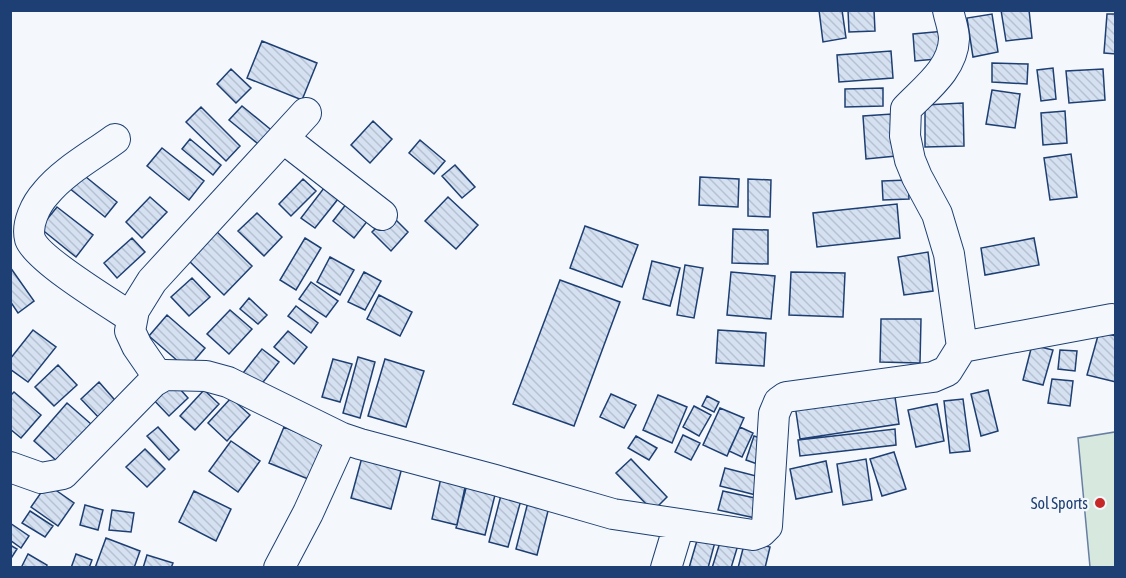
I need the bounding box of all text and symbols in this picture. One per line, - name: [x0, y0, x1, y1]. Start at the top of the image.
- place label: Sol Sports: [1031, 494, 1088, 513]
- marker: Sol Sports: [1093, 496, 1107, 510]

